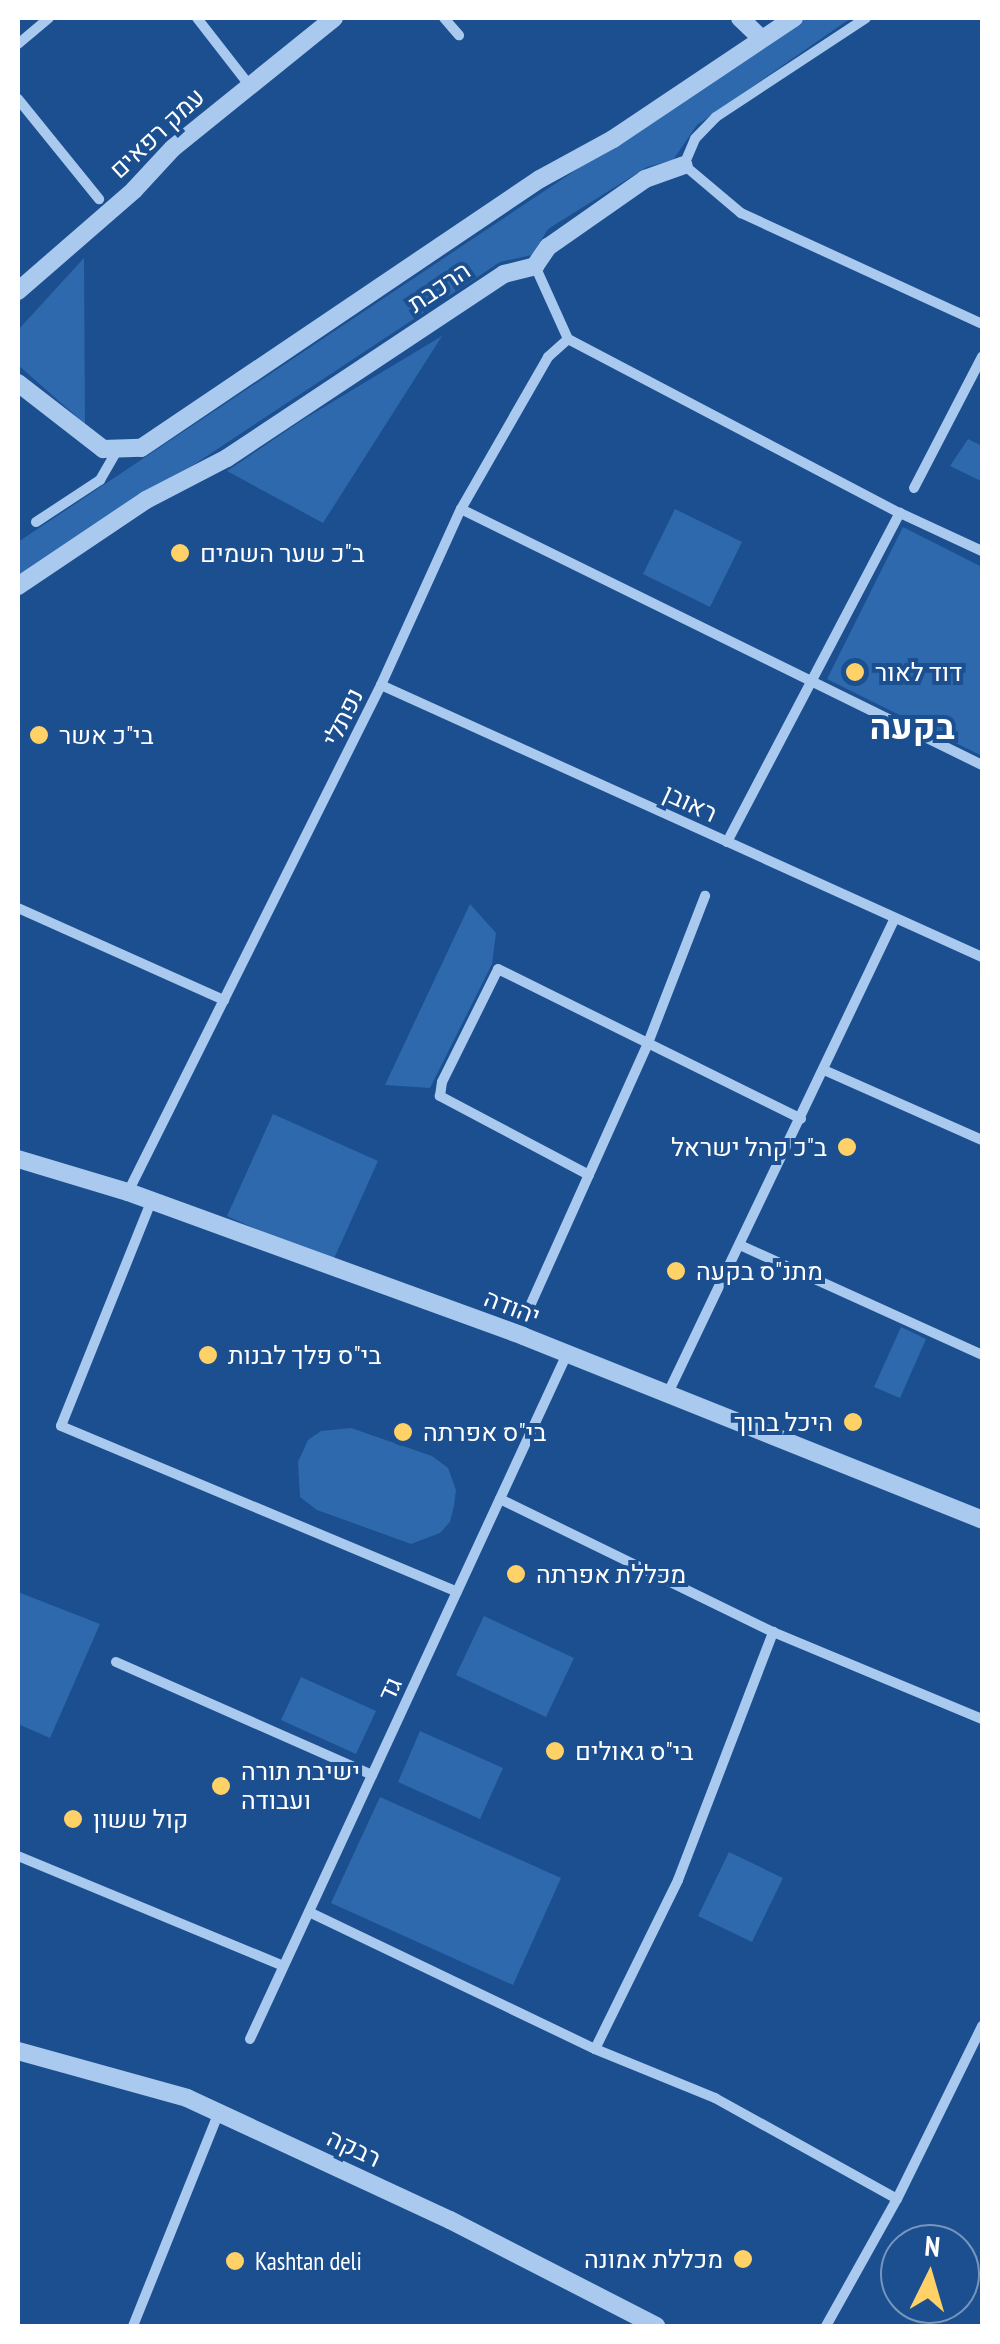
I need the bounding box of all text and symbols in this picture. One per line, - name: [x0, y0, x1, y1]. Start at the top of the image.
- street label: עמק רפאים: [103, 82, 211, 184]
- street label: הרכבת: [402, 255, 476, 319]
- place label: ב"כ שער השמים: [200, 538, 365, 568]
- marker: ב"כ שער השמים: [169, 542, 191, 564]
- place label: דוד לאור: [875, 657, 962, 687]
- marker: דוד לאור: [844, 661, 866, 683]
- street label: נפתלי: [316, 683, 370, 751]
- district label: בקעה: [869, 705, 955, 747]
- place label: בי"כ אשר: [59, 720, 154, 750]
- marker: בי"כ אשר: [28, 724, 50, 746]
- street label: ראובן: [658, 778, 722, 828]
- place label: ב"כ קהל ישראל: [671, 1132, 827, 1162]
- marker: ב"כ קהל ישראל: [836, 1136, 858, 1158]
- place label: מתנ"ס בקעה: [696, 1256, 823, 1286]
- marker: מתנ"ס בקעה: [665, 1260, 687, 1282]
- street label: יהודה: [480, 1283, 544, 1331]
- place label: בי"ס פלך לבנות: [228, 1340, 381, 1370]
- marker: בי"ס פלך לבנות: [197, 1344, 219, 1366]
- place label: היכל ברוך: [734, 1407, 833, 1437]
- marker: היכל ברוך: [842, 1411, 864, 1433]
- place label: בי"ס אפרתה: [423, 1417, 546, 1447]
- marker: בי"ס אפרתה: [392, 1421, 414, 1443]
- place label: מכללת אפרתה: [536, 1559, 686, 1589]
- marker: מכללת אפרתה: [505, 1563, 527, 1585]
- street label: גד: [372, 1672, 408, 1706]
- place label: בי"ס גאולים: [575, 1736, 693, 1766]
- marker: בי"ס גאולים: [544, 1740, 566, 1762]
- place label: ישיבת תורה ועבודה: [241, 1757, 360, 1816]
- marker: ישיבת תורה ועבודה: [210, 1775, 232, 1797]
- place label: קול ששון: [93, 1804, 188, 1834]
- marker: קול ששון: [62, 1808, 84, 1830]
- street label: רבקה: [322, 2123, 386, 2173]
- north arrow: [880, 2224, 980, 2324]
- text: N: [923, 2227, 942, 2265]
- place label: מכללת אמונה: [584, 2244, 723, 2274]
- place label: Kashtan deli: [255, 2246, 362, 2276]
- marker: מכללת אמונה: [732, 2248, 754, 2270]
- marker: Kashtan deli: [224, 2250, 246, 2272]

